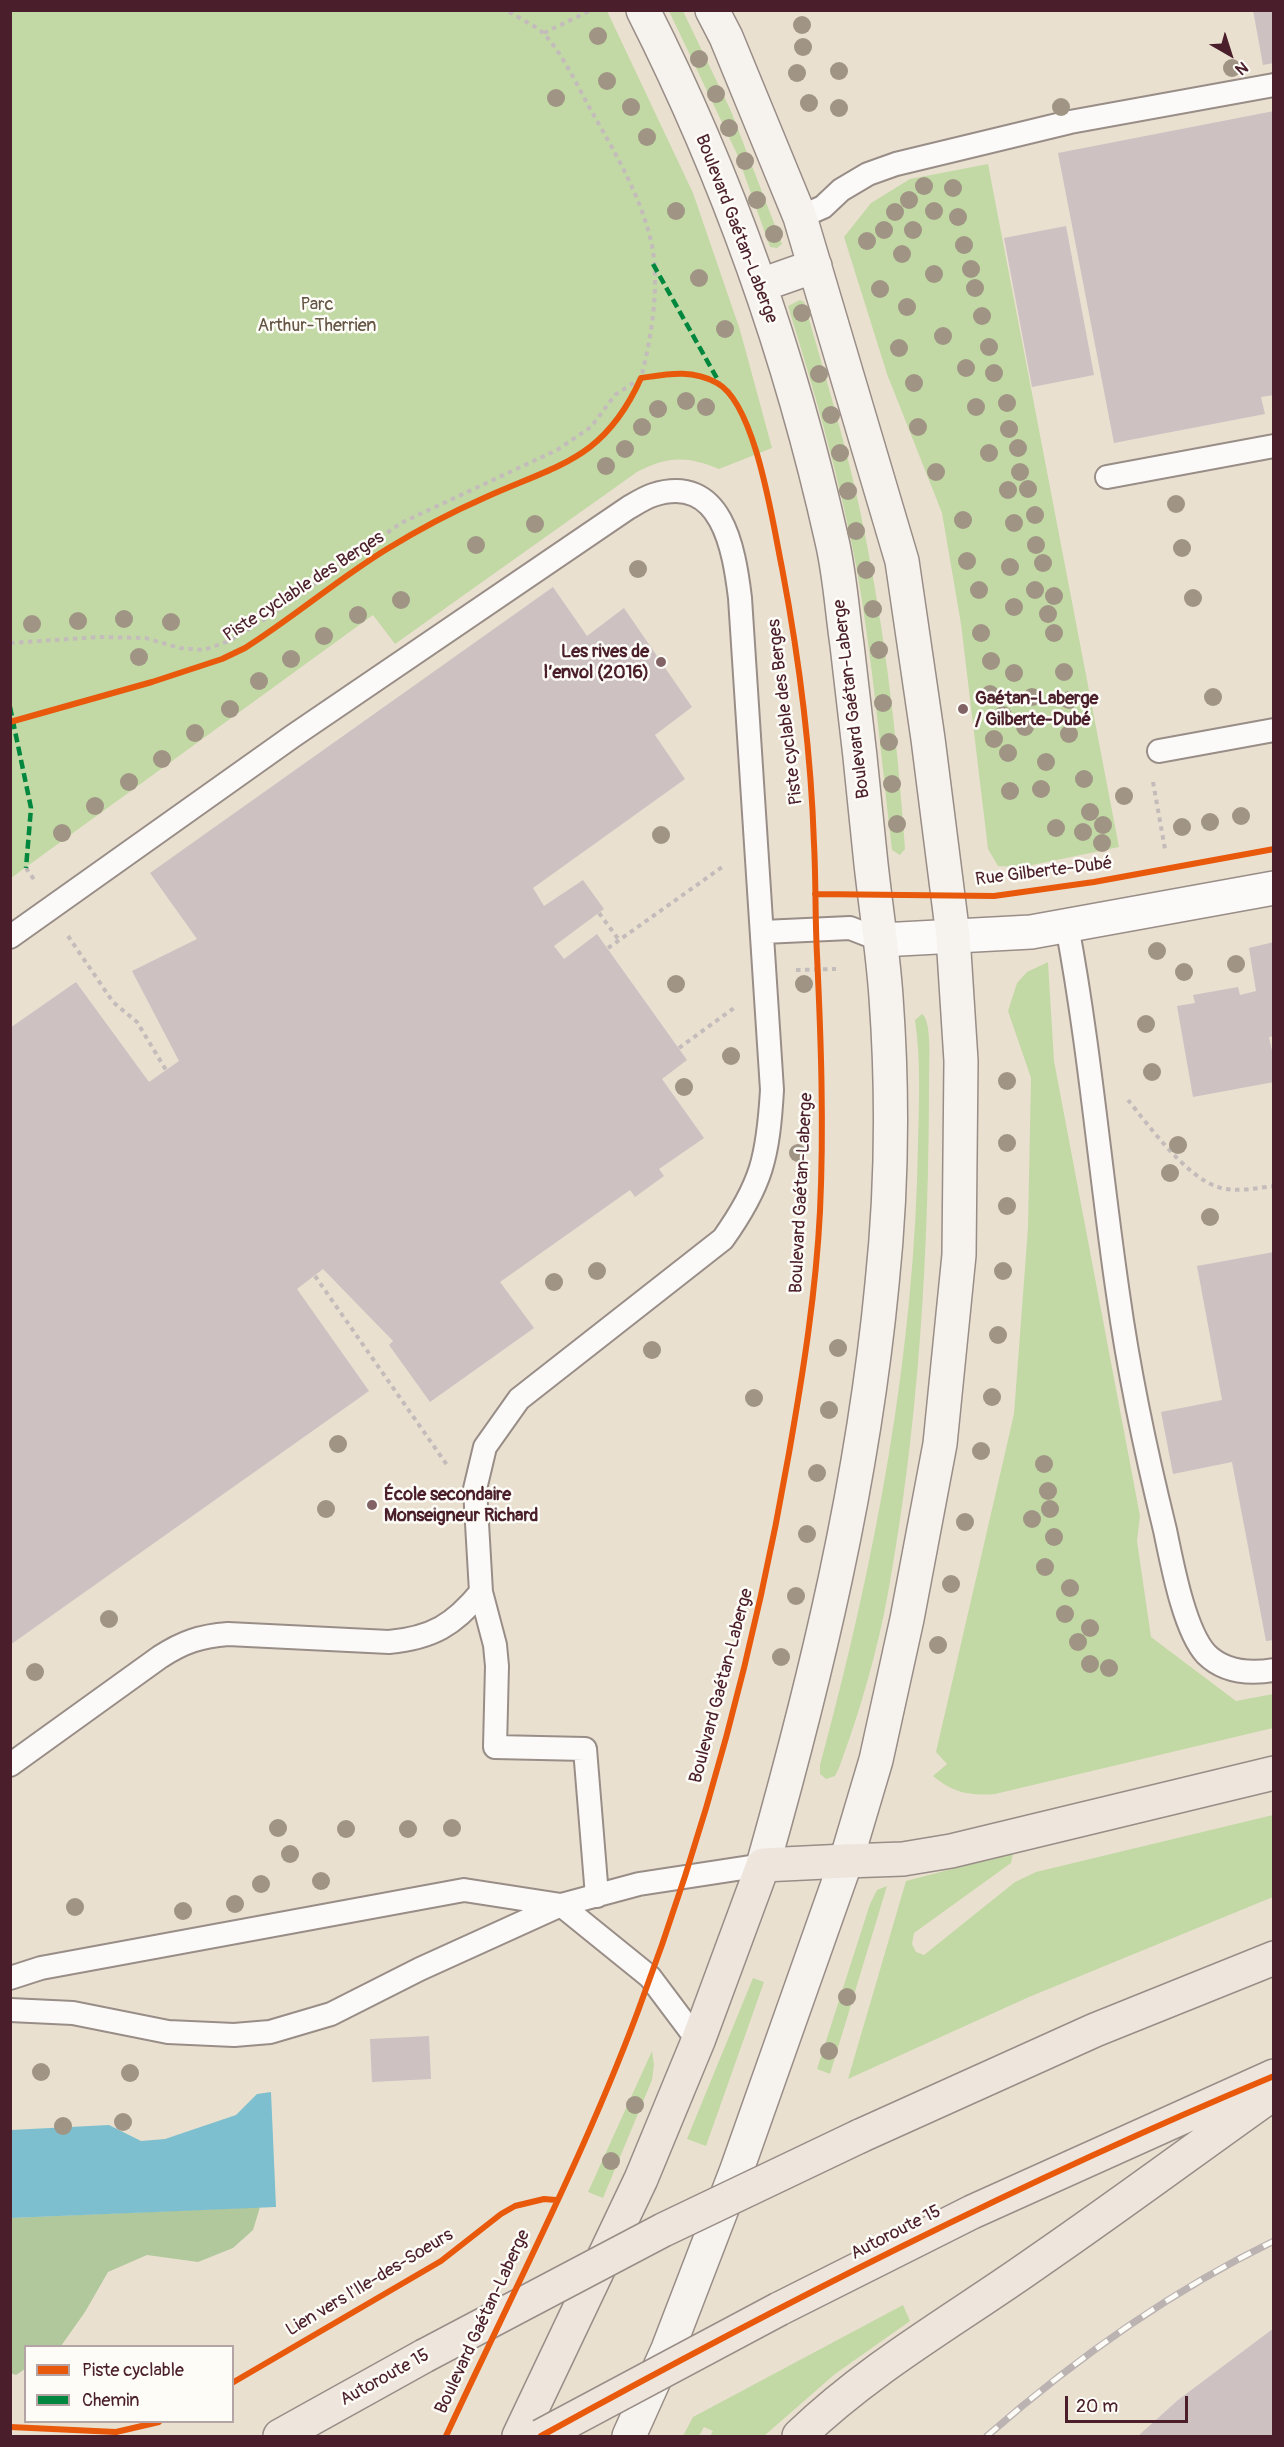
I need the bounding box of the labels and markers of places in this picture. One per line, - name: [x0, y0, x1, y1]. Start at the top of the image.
- place label: Les rives de l’envol (2016): [544, 641, 649, 684]
- marker: Les rives de l’envol (2016): [654, 655, 668, 669]
- place label: Gaétan-Laberge / Gilberte-Dubé: [975, 688, 1098, 730]
- marker: Gaétan-Laberge / Gilberte-Dubé: [956, 702, 970, 716]
- place label: École secondaire Monseigneur Richard: [384, 1484, 538, 1526]
- marker: École secondaire Monseigneur Richard: [365, 1498, 379, 1512]

